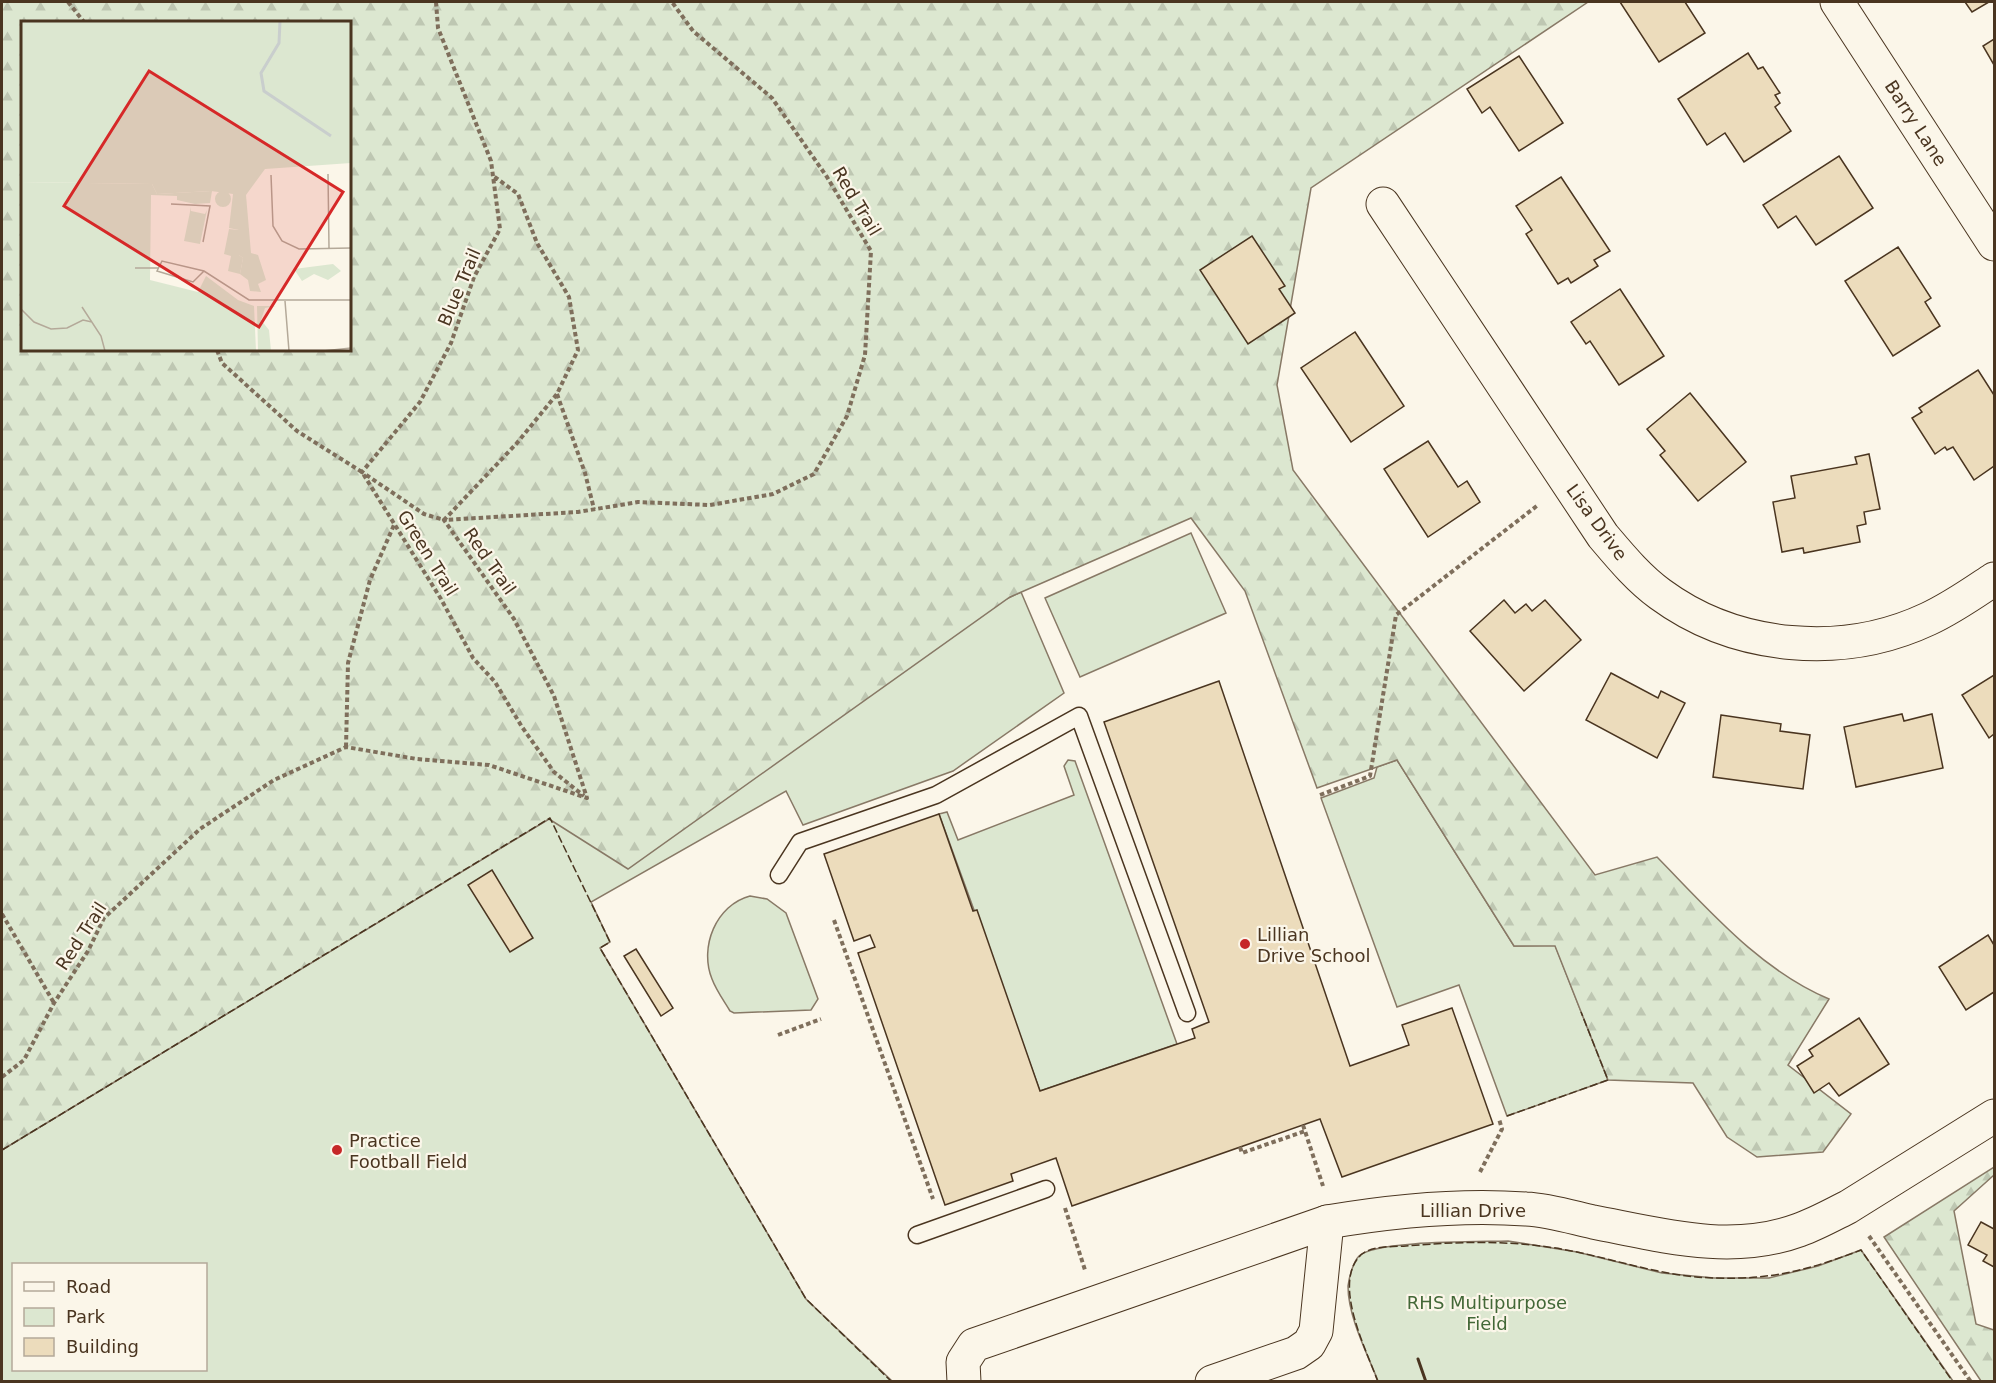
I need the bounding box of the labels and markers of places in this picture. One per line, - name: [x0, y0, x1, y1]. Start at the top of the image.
- place label: Lillian Drive School: [1257, 924, 1370, 966]
- marker: Lillian Drive School: [1238, 937, 1252, 951]
- place label: Practice Football Field: [349, 1130, 468, 1172]
- marker: Practice Football Field: [330, 1143, 344, 1157]

